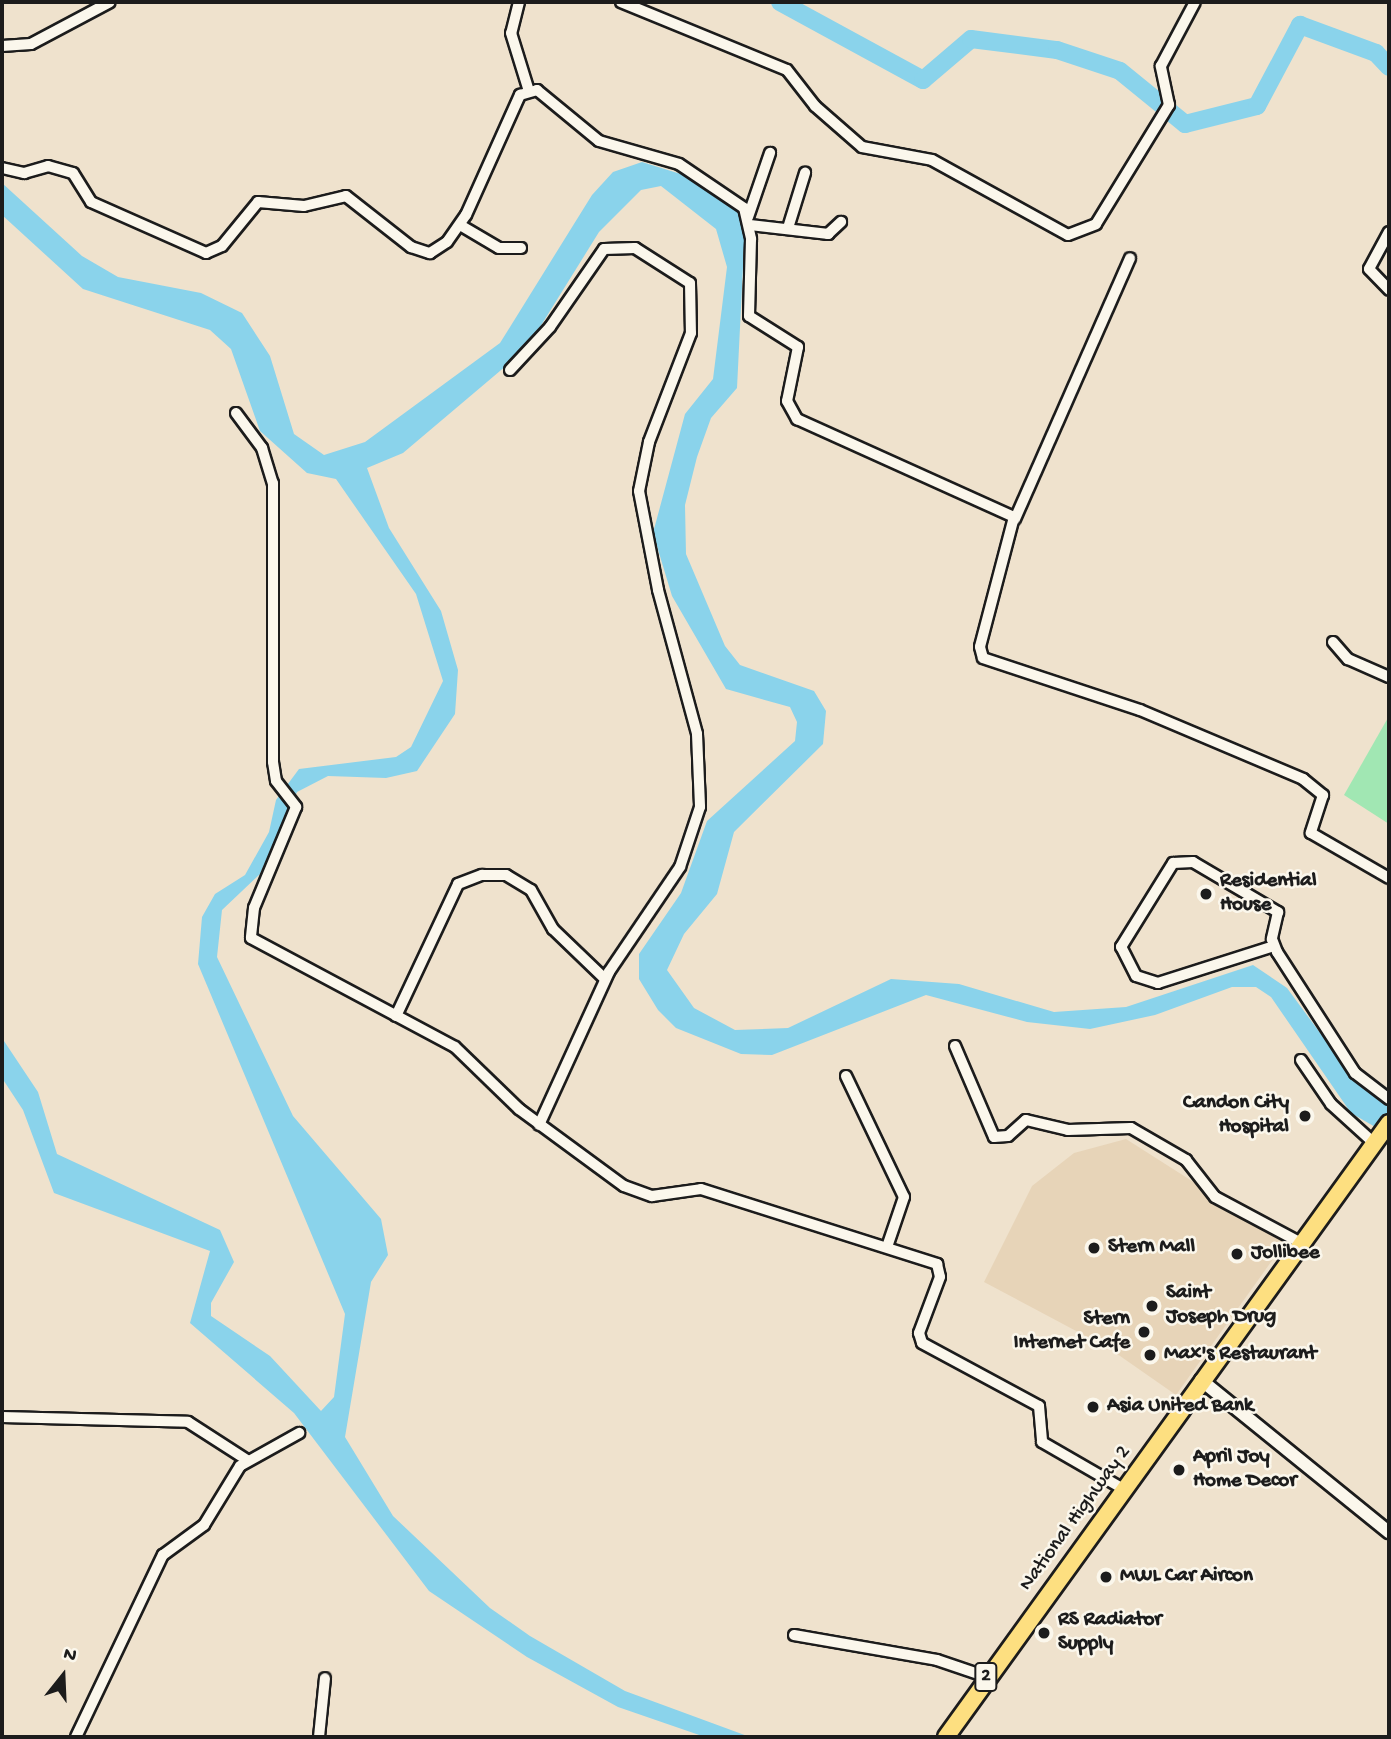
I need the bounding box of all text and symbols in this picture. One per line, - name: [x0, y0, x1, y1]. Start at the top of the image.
- place label: Residential House: [1220, 869, 1317, 919]
- marker: Residential House: [1198, 886, 1214, 902]
- place label: Candon City Hospital: [1183, 1091, 1289, 1141]
- marker: Candon City Hospital: [1295, 1106, 1315, 1126]
- place label: Stern Mall: [1108, 1235, 1195, 1261]
- marker: Stern Mall: [1086, 1240, 1102, 1256]
- place label: Jollibee: [1251, 1241, 1320, 1267]
- marker: Jollibee: [1229, 1246, 1245, 1262]
- place label: Saint Joseph Drug: [1166, 1281, 1276, 1331]
- marker: Saint Joseph Drug: [1144, 1298, 1160, 1314]
- place label: Stern Internet Cafe: [1013, 1307, 1130, 1357]
- marker: Stern Internet Cafe: [1136, 1324, 1152, 1340]
- place label: Max's Restaurant: [1164, 1342, 1317, 1368]
- marker: Max's Restaurant: [1142, 1347, 1158, 1363]
- place label: Asia United Bank: [1107, 1394, 1253, 1420]
- marker: Asia United Bank: [1085, 1399, 1101, 1415]
- street label: National Highway 2: [1015, 1441, 1137, 1597]
- place label: April Joy Home Decor: [1193, 1445, 1297, 1495]
- marker: April Joy Home Decor: [1171, 1462, 1187, 1478]
- place label: MWL Car Aircon: [1120, 1564, 1253, 1590]
- marker: MWL Car Aircon: [1098, 1569, 1114, 1585]
- place label: RS Radiator Supply: [1058, 1608, 1162, 1658]
- marker: RS Radiator Supply: [1036, 1625, 1052, 1641]
- north arrow: [28, 1641, 98, 1711]
- text: N: [60, 1643, 79, 1668]
- road number: 2: [974, 1662, 998, 1693]

